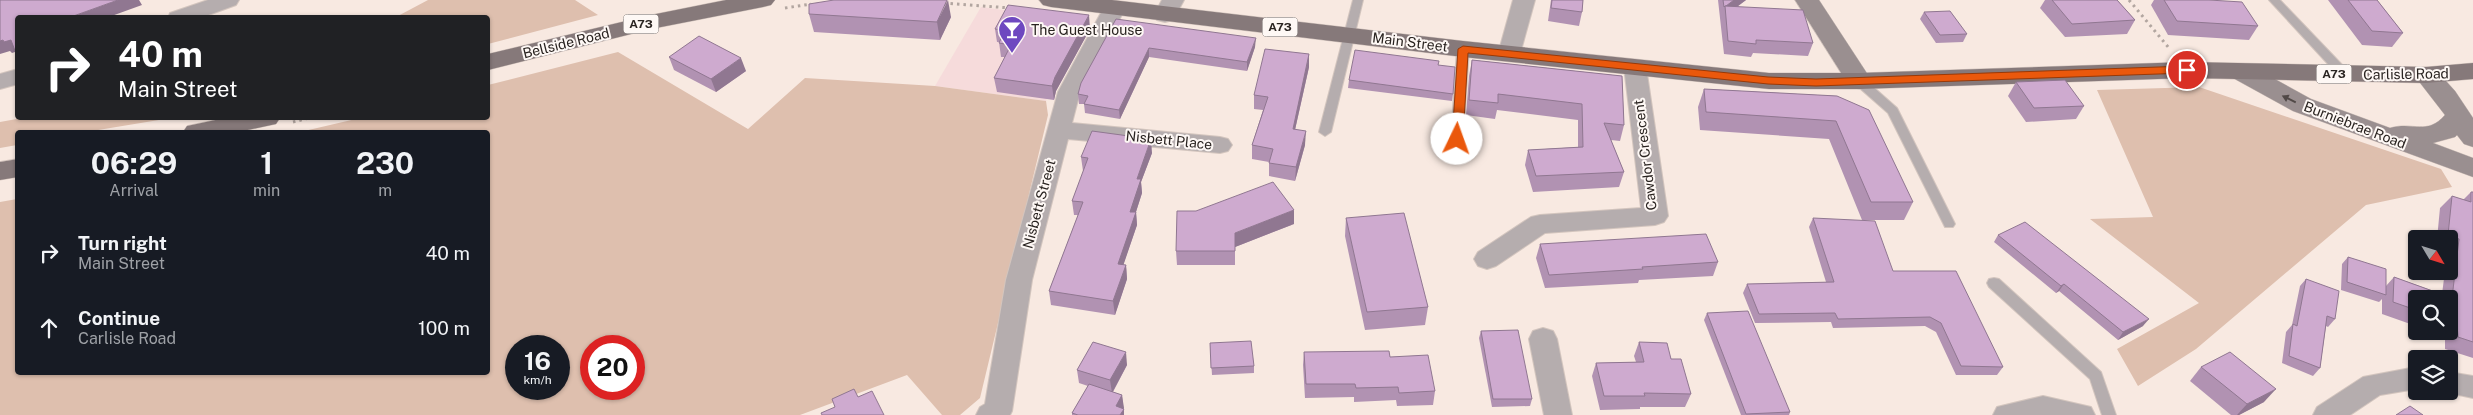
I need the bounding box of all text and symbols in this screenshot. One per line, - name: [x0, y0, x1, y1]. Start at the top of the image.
- road number: A73: [624, 14, 658, 34]
- bar icon: The Guest House: [997, 15, 1027, 54]
- road number: A73: [1262, 18, 1298, 36]
- place label: The Guest House: [1031, 22, 1142, 38]
- street label: Bellside Road: [521, 25, 611, 61]
- street label: Main Street: [1371, 29, 1449, 55]
- text: 40 m: [118, 34, 203, 75]
- icon: right: [35, 35, 100, 100]
- pin: [2166, 49, 2208, 91]
- icon: arrive: [2173, 56, 2201, 84]
- road number: A73: [2316, 64, 2352, 84]
- street label: Carlisle Road: [2363, 65, 2449, 83]
- text: Main Street: [118, 76, 237, 102]
- one-way arrow: [2282, 95, 2296, 103]
- street label: Burniebrae Road: [2302, 98, 2408, 152]
- street label: Cawdor Crescent: [1630, 99, 1660, 211]
- position arrow: [1430, 112, 1482, 164]
- street label: Nisbett Place: [1125, 127, 1213, 153]
- text: 06:29: [91, 145, 177, 181]
- text: 1: [260, 145, 273, 181]
- text: 230: [356, 145, 414, 181]
- street label: Nisbett Street: [1019, 158, 1059, 250]
- text: Arrival: [109, 181, 159, 200]
- text: min: [253, 181, 280, 200]
- text: m: [378, 181, 392, 200]
- north arrow: [2408, 230, 2458, 280]
- map controls: [2408, 230, 2458, 400]
- text: Turn right: [78, 232, 167, 254]
- icon: right: [35, 239, 63, 267]
- text: 40 m: [425, 242, 470, 264]
- text: Main Street: [78, 254, 165, 273]
- button: search: [2408, 290, 2458, 340]
- text: Continue: [78, 307, 160, 329]
- icon: ahead: [35, 314, 63, 342]
- text: 100 m: [418, 317, 470, 339]
- text: Carlisle Road: [78, 329, 176, 348]
- speed limit sign: 20: [580, 335, 645, 400]
- text: 16: [524, 346, 551, 376]
- button: layers: [2408, 350, 2458, 400]
- text: km/h: [523, 373, 552, 387]

